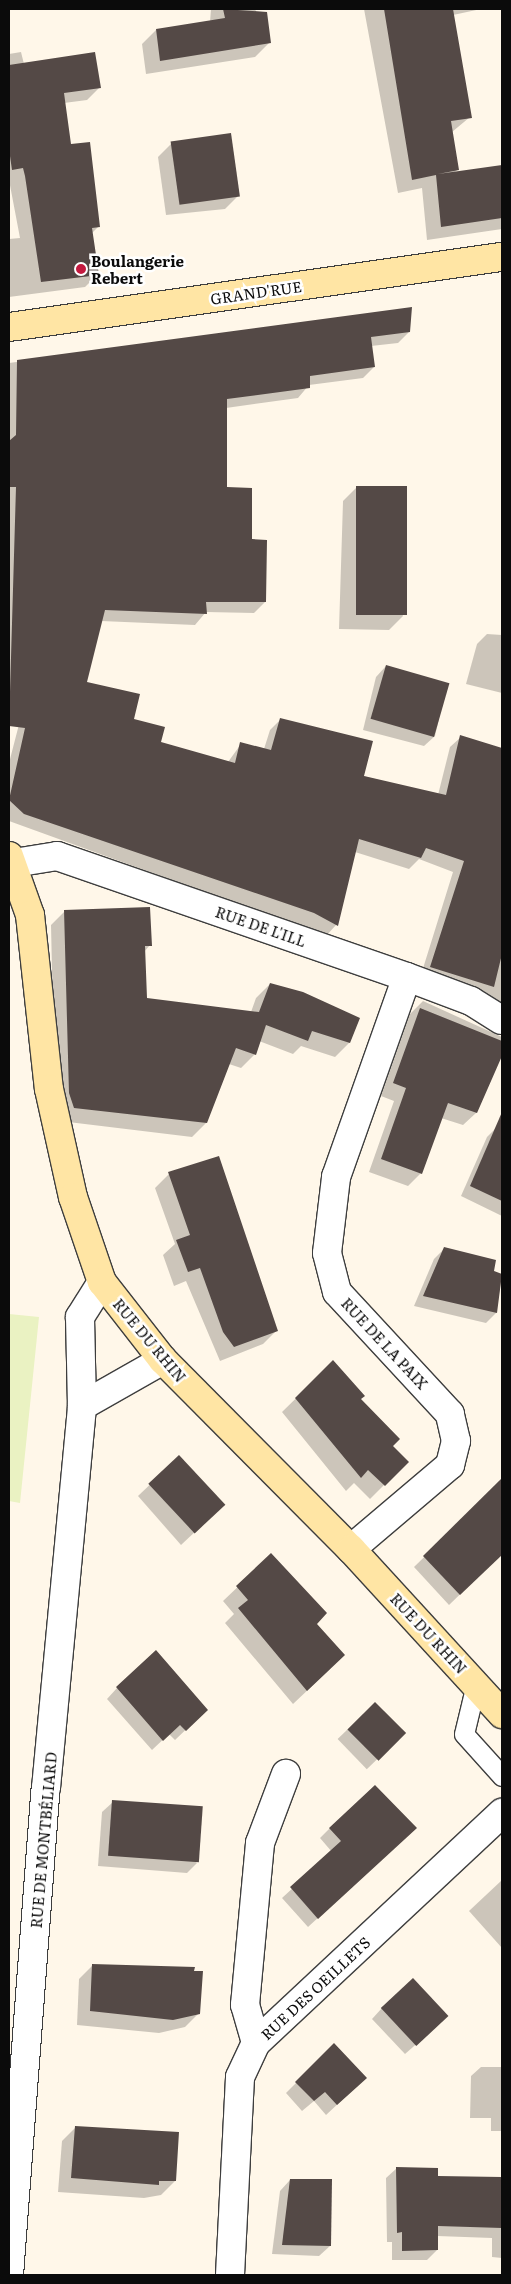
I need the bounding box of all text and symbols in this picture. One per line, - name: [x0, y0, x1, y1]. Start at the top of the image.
- place label: Boulangerie Rebert: [91, 251, 184, 286]
- marker: Boulangerie Rebert: [75, 263, 87, 275]
- street label: GRAND'RUE: [209, 277, 303, 307]
- street label: RUE DE L'ILL: [213, 902, 309, 950]
- street label: RUE DE LA PAIX: [338, 1294, 432, 1392]
- street label: RUE DU RHIN: [110, 1295, 190, 1385]
- street label: RUE DU RHIN: [387, 1589, 471, 1677]
- street label: RUE DE MONTBÉLIARD: [26, 1751, 60, 1929]
- street label: RUE DES OEILLETS: [257, 1933, 373, 2043]

